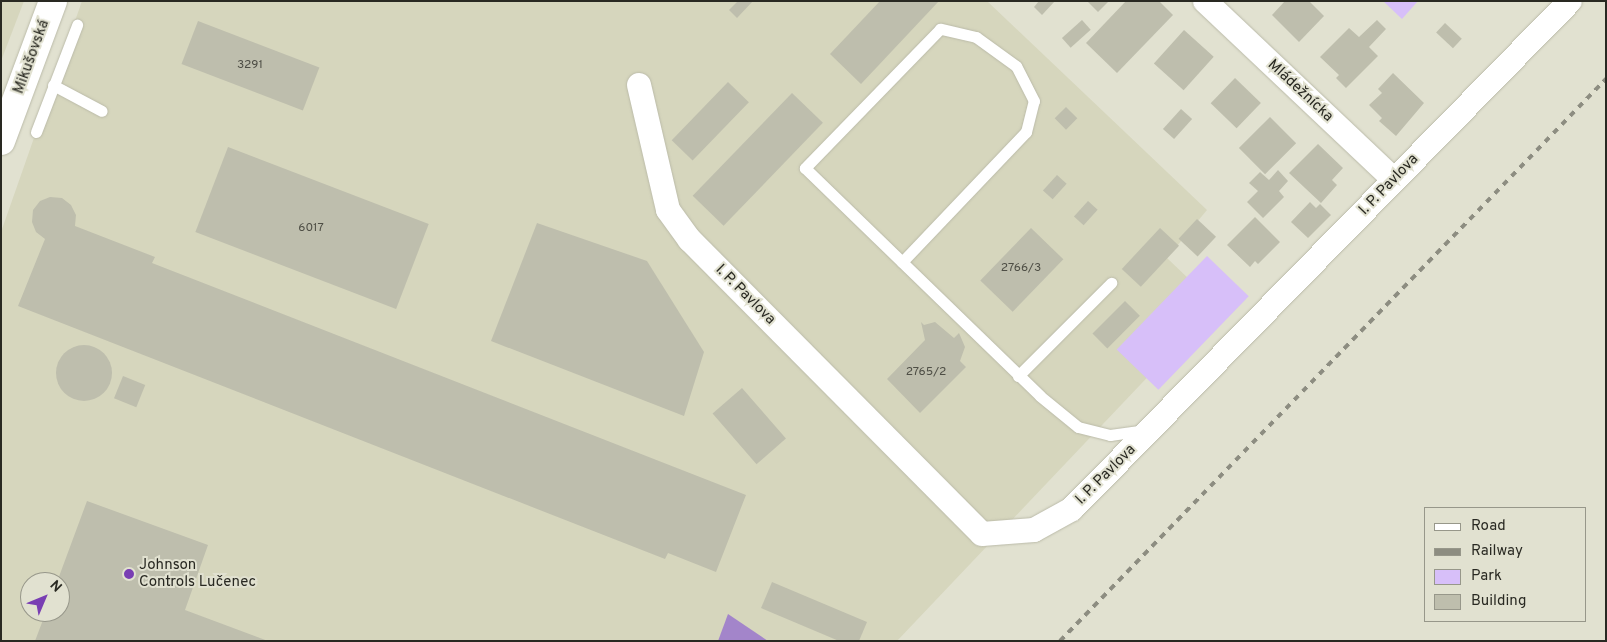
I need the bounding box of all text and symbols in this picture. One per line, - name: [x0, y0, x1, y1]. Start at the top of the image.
- street label: Mikušovská: [10, 18, 54, 96]
- street label: Mládežnícka: [1263, 56, 1337, 126]
- house number: 3291: [237, 59, 263, 73]
- street label: I. P. Pavlova: [1356, 151, 1422, 219]
- house number: 6017: [298, 222, 324, 236]
- street label: I. P. Pavlova: [711, 261, 779, 329]
- house number: 2766/3: [1001, 262, 1041, 276]
- house number: 2765/2: [906, 366, 946, 380]
- street label: I. P. Pavlova: [1072, 441, 1140, 509]
- legend: [1424, 507, 1587, 622]
- text: Road: [1471, 517, 1506, 536]
- text: Railway: [1471, 542, 1523, 561]
- place label: Johnson Controls Lučenec: [139, 556, 256, 591]
- text: Park: [1471, 567, 1502, 586]
- marker: Johnson Controls Lučenec: [123, 568, 135, 580]
- north arrow: [20, 572, 70, 622]
- text: N: [46, 577, 65, 596]
- text: Building: [1471, 592, 1526, 611]

